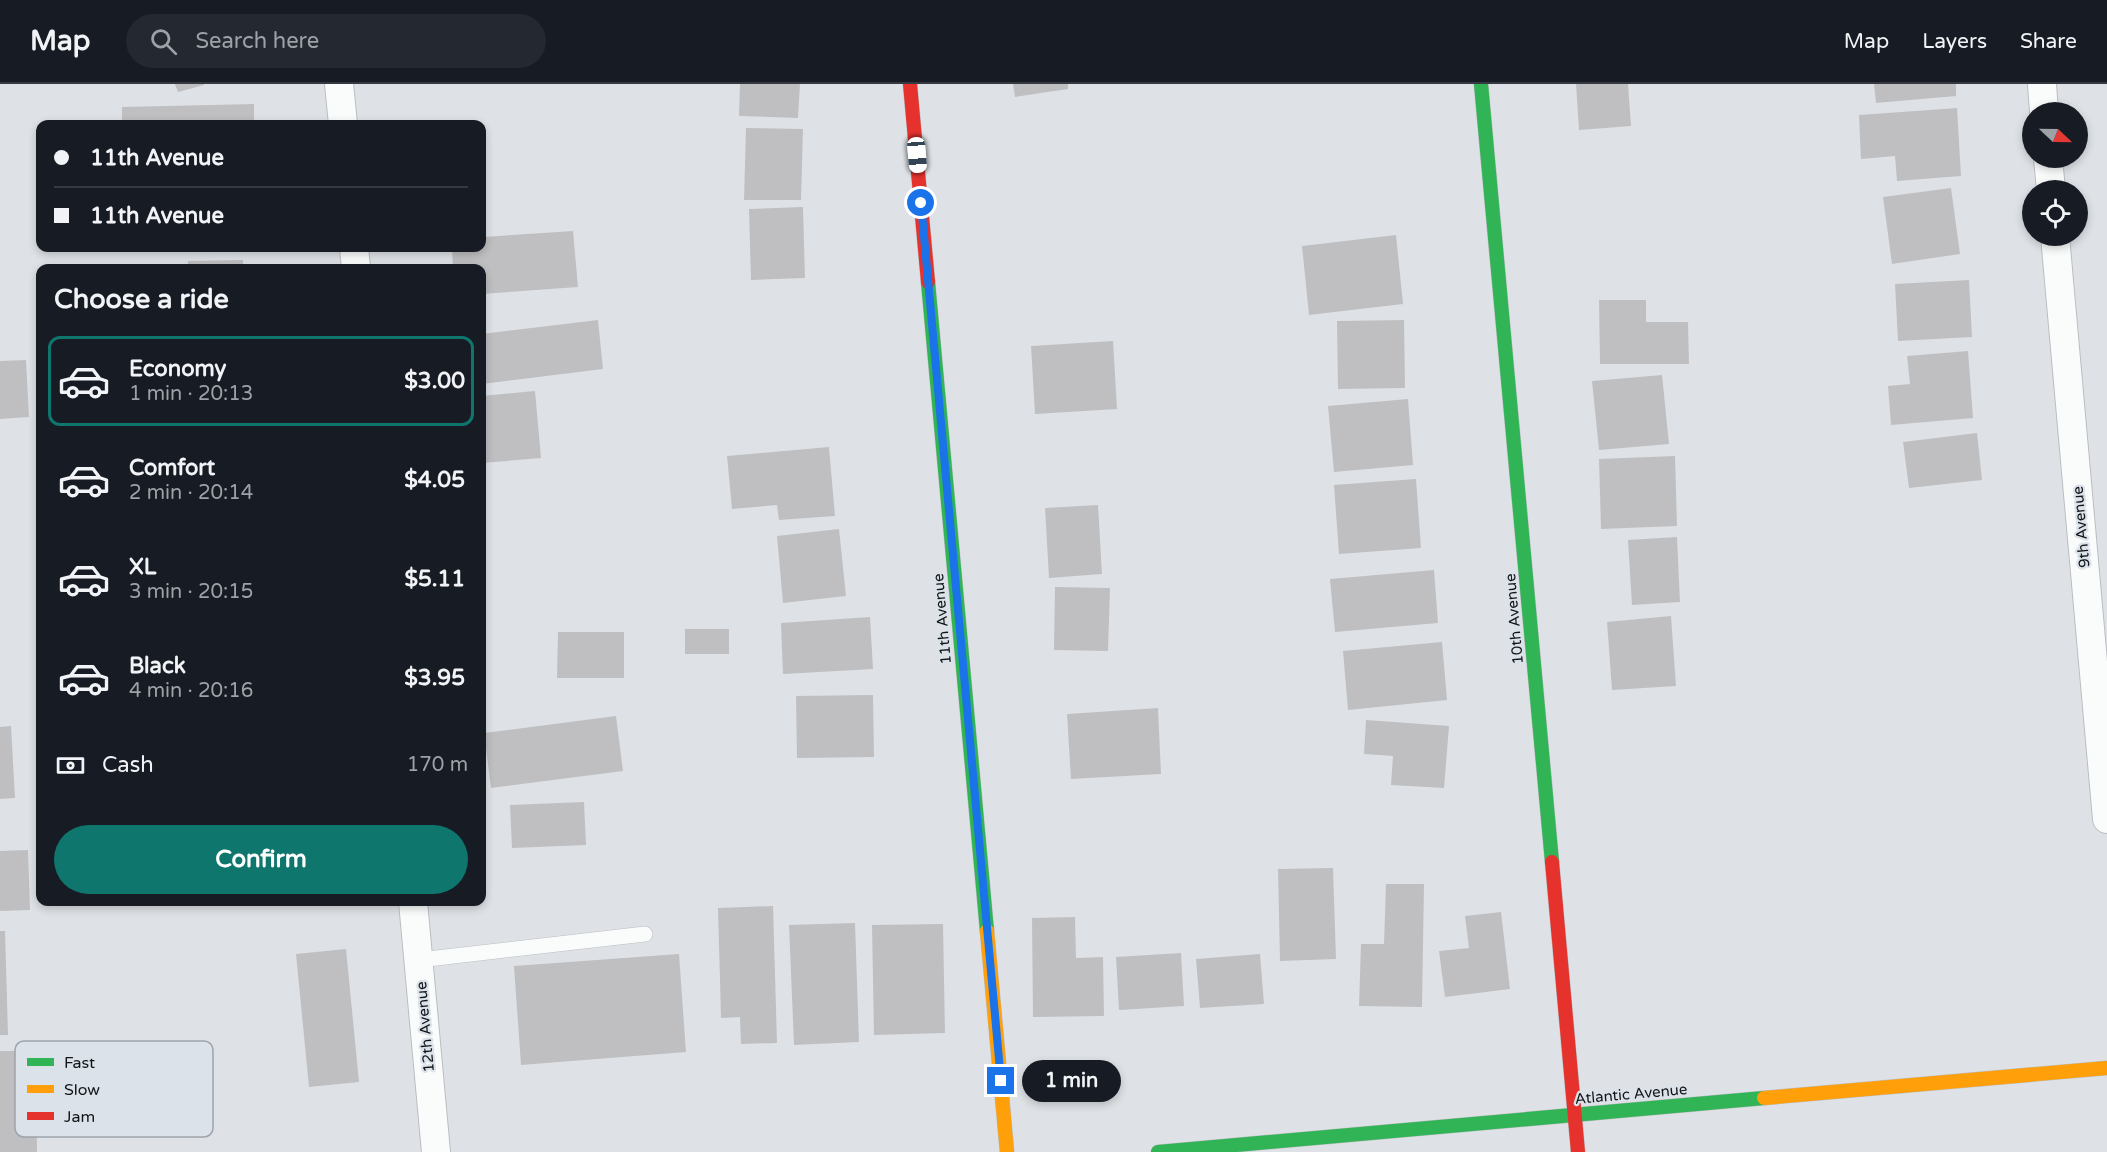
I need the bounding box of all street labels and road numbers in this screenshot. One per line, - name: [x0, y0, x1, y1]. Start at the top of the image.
- street label: 9th Avenue: [2068, 485, 2094, 569]
- street label: 11th Avenue: [929, 573, 955, 665]
- street label: 10th Avenue: [1501, 573, 1527, 665]
- street label: 12th Avenue: [412, 981, 438, 1073]
- street label: Atlantic Avenue: [1574, 1080, 1688, 1108]

